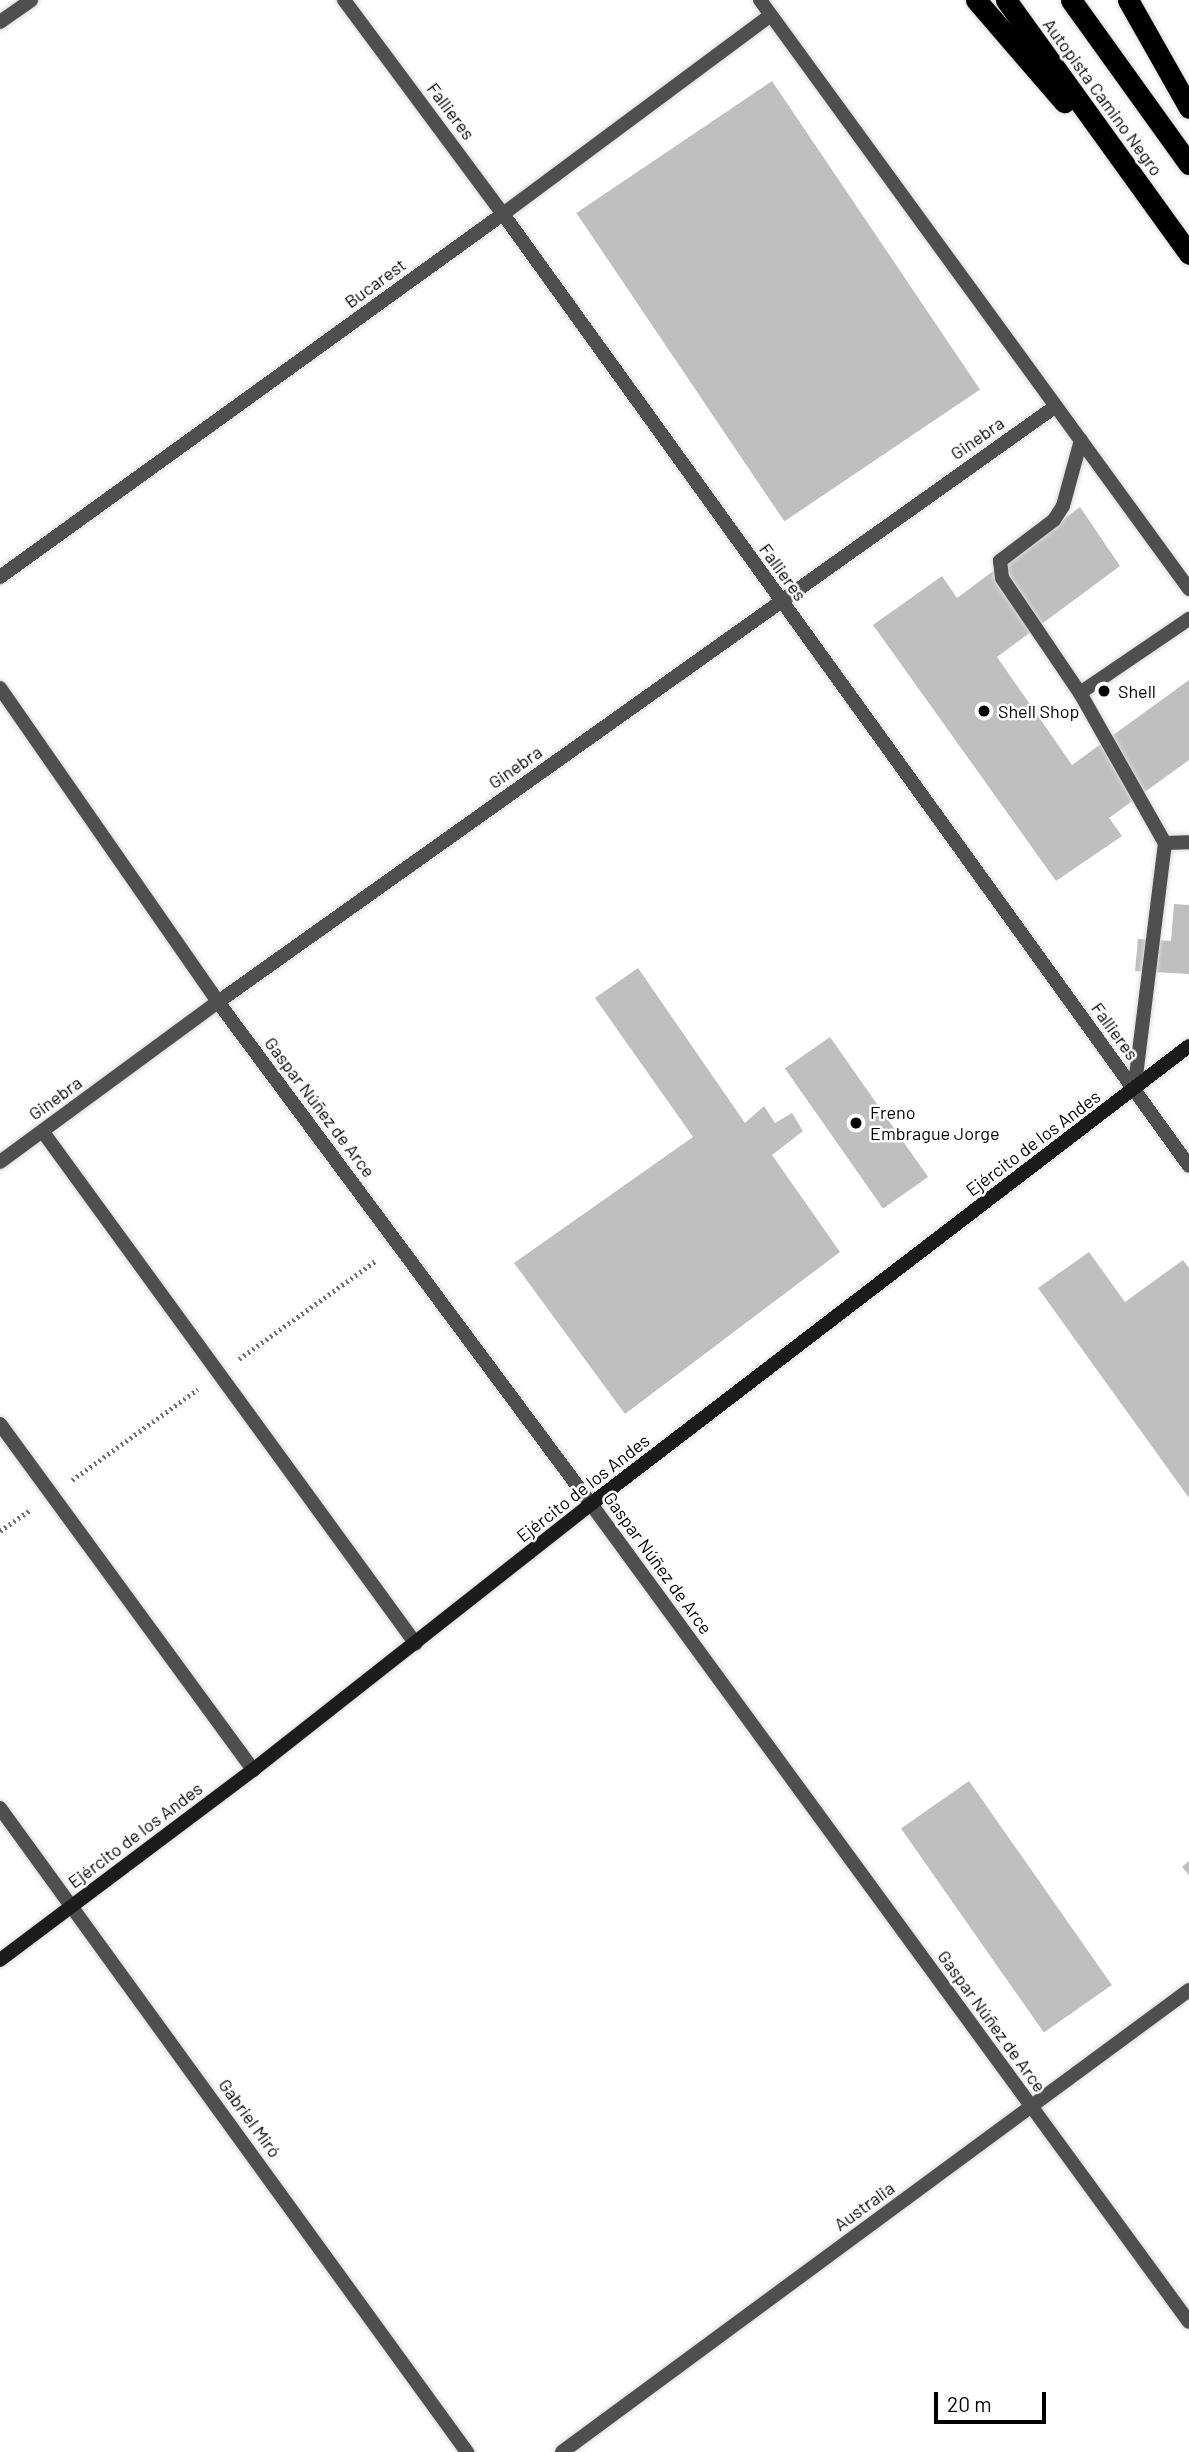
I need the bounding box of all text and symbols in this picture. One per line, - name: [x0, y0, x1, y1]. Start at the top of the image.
- street label: Autopista Camino Negro: [1039, 14, 1167, 180]
- street label: Fallieres: [423, 78, 479, 144]
- street label: Bucarest: [340, 254, 410, 312]
- street label: Ginebra: [946, 412, 1008, 464]
- street label: Fallieres: [755, 539, 811, 605]
- place label: Shell: [1118, 680, 1156, 702]
- marker: Shell: [1096, 683, 1112, 699]
- place label: Shell Shop: [998, 700, 1079, 722]
- marker: Shell Shop: [976, 703, 992, 719]
- street label: Ginebra: [484, 741, 546, 793]
- street label: Fallieres: [1087, 998, 1143, 1064]
- street label: Gaspar Núñez de Arce: [260, 1033, 380, 1181]
- street label: Ginebra: [24, 1072, 86, 1124]
- street label: Ejército de los Andes: [962, 1085, 1104, 1201]
- place label: Freno Embrague Jorge: [870, 1102, 1000, 1144]
- marker: Freno Embrague Jorge: [848, 1115, 864, 1131]
- street label: Ejército de los Andes: [512, 1429, 654, 1547]
- street label: Gaspar Núñez de Arce: [599, 1488, 717, 1638]
- street label: Ejército de los Andes: [64, 1777, 206, 1893]
- street label: Gaspar Núñez de Arce: [933, 1946, 1051, 2096]
- street label: Gabriel Miró: [214, 2074, 286, 2162]
- street label: Australia: [830, 2177, 898, 2235]
- scale bar: [937, 2378, 1049, 2422]
- text: 20 m: [947, 2391, 992, 2416]

